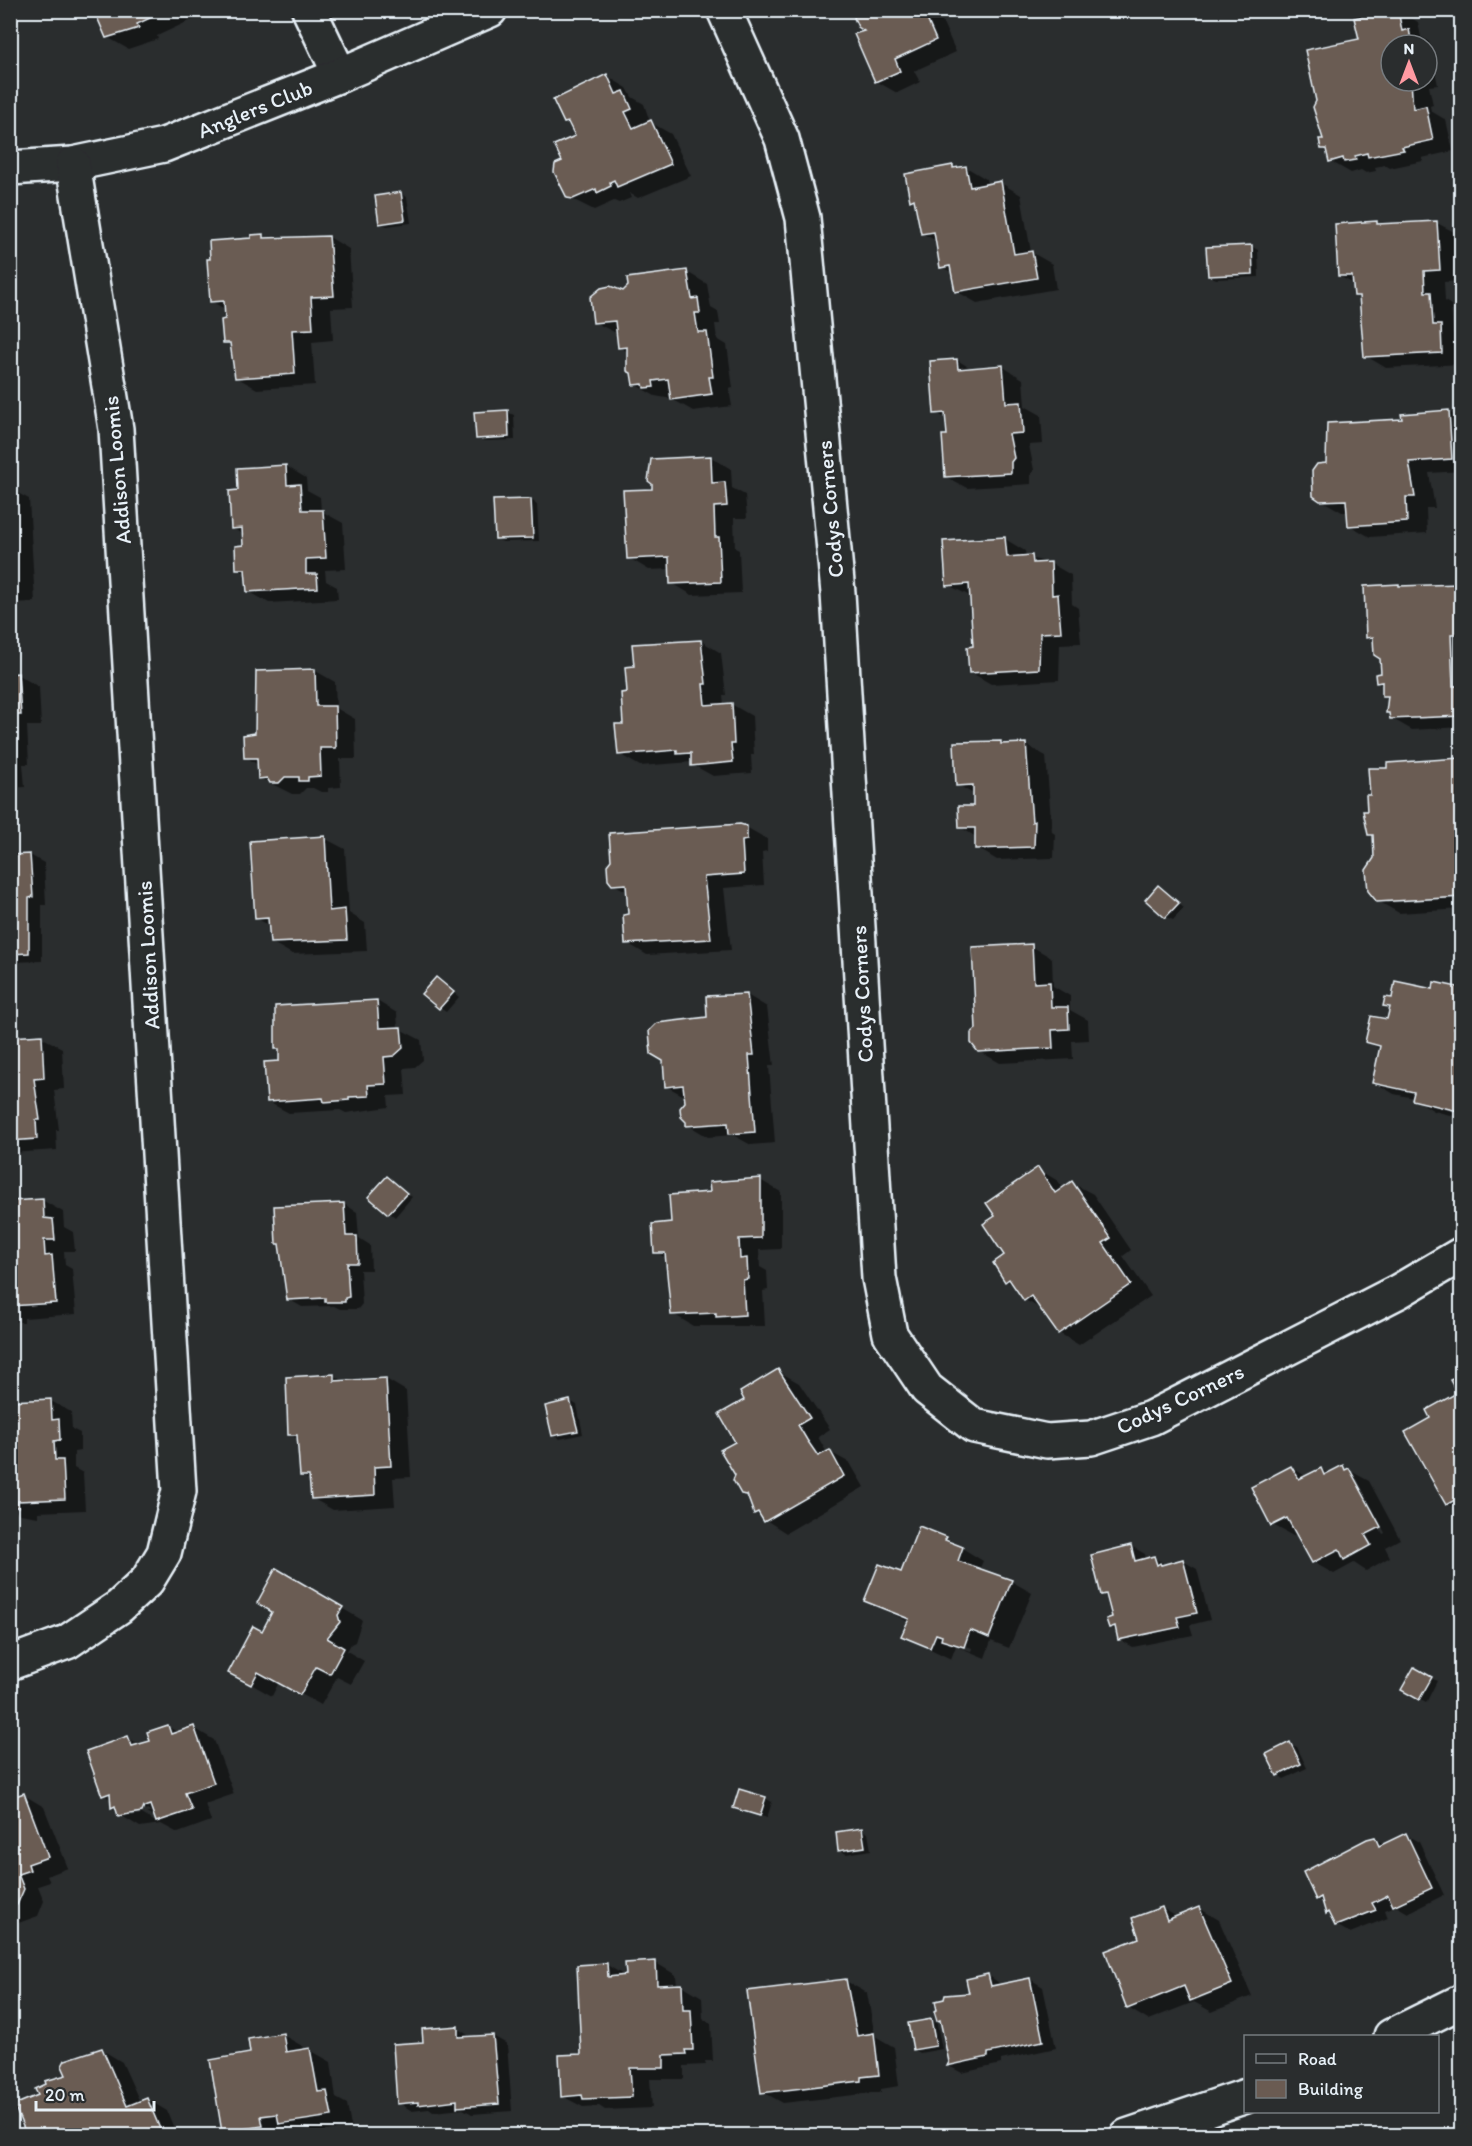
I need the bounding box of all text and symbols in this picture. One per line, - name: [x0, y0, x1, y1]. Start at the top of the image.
- north arrow: [1379, 33, 1439, 93]
- text: N: [1404, 39, 1414, 58]
- street label: Anglers Club: [194, 74, 316, 144]
- street label: Addison Loomis: [97, 395, 137, 545]
- street label: Codys Corners: [811, 439, 849, 579]
- street label: Addison Loomis: [131, 880, 165, 1030]
- street label: Codys Corners: [845, 925, 879, 1063]
- street label: Codys Corners: [1112, 1358, 1248, 1440]
- legend: [1244, 2035, 1439, 2113]
- text: Road: [1298, 2048, 1337, 2070]
- scale bar: [36, 2074, 154, 2112]
- text: Building: [1298, 2078, 1364, 2100]
- text: 20 m: [45, 2084, 85, 2106]

